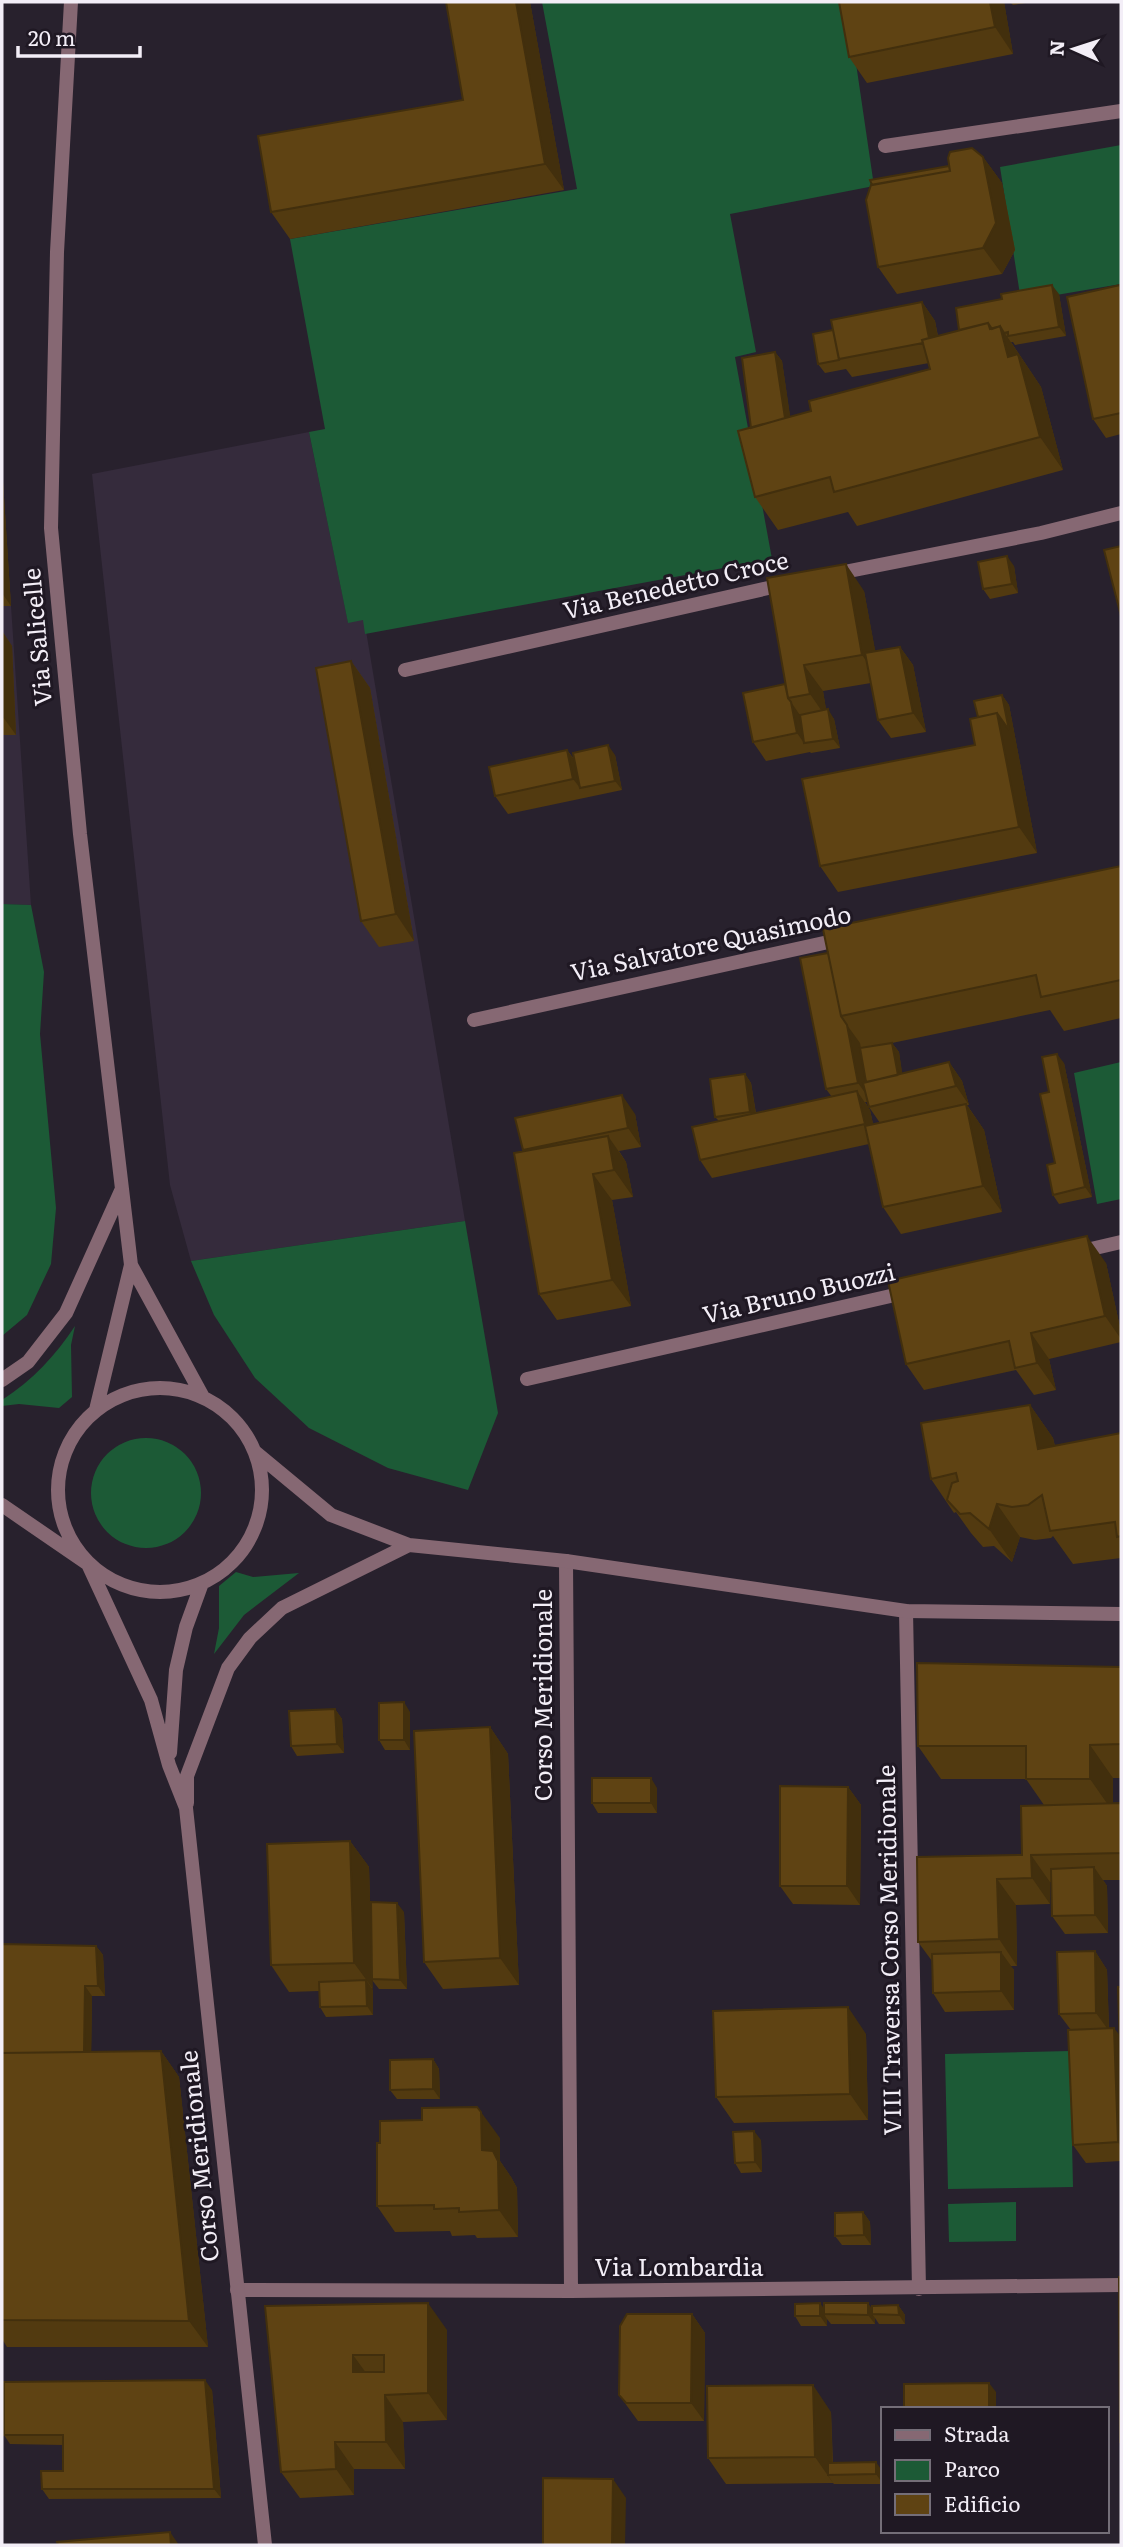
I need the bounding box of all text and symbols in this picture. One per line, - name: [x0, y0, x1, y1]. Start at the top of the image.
- scale bar: [18, 14, 140, 58]
- north arrow: [1039, 14, 1109, 84]
- text: 20 m: [28, 21, 75, 52]
- text: N: [1042, 39, 1070, 57]
- street label: Via Benedetto Croce: [559, 541, 792, 627]
- street label: Via Salicelle: [12, 567, 59, 708]
- street label: Via Salvatore Quasimodo: [567, 895, 854, 988]
- street label: Via Bruno Buozzi: [699, 1252, 898, 1331]
- street label: Corso Meridionale: [524, 1589, 559, 1801]
- street label: VIII Traversa Corso Meridionale: [867, 1764, 908, 2136]
- street label: Corso Meridionale: [169, 2049, 226, 2264]
- street label: Via Lombardia: [595, 2248, 763, 2283]
- legend: [881, 2407, 1109, 2533]
- text: Strada: [944, 2417, 1010, 2448]
- text: Parco: [944, 2452, 1000, 2483]
- text: Edificio: [944, 2487, 1020, 2518]

